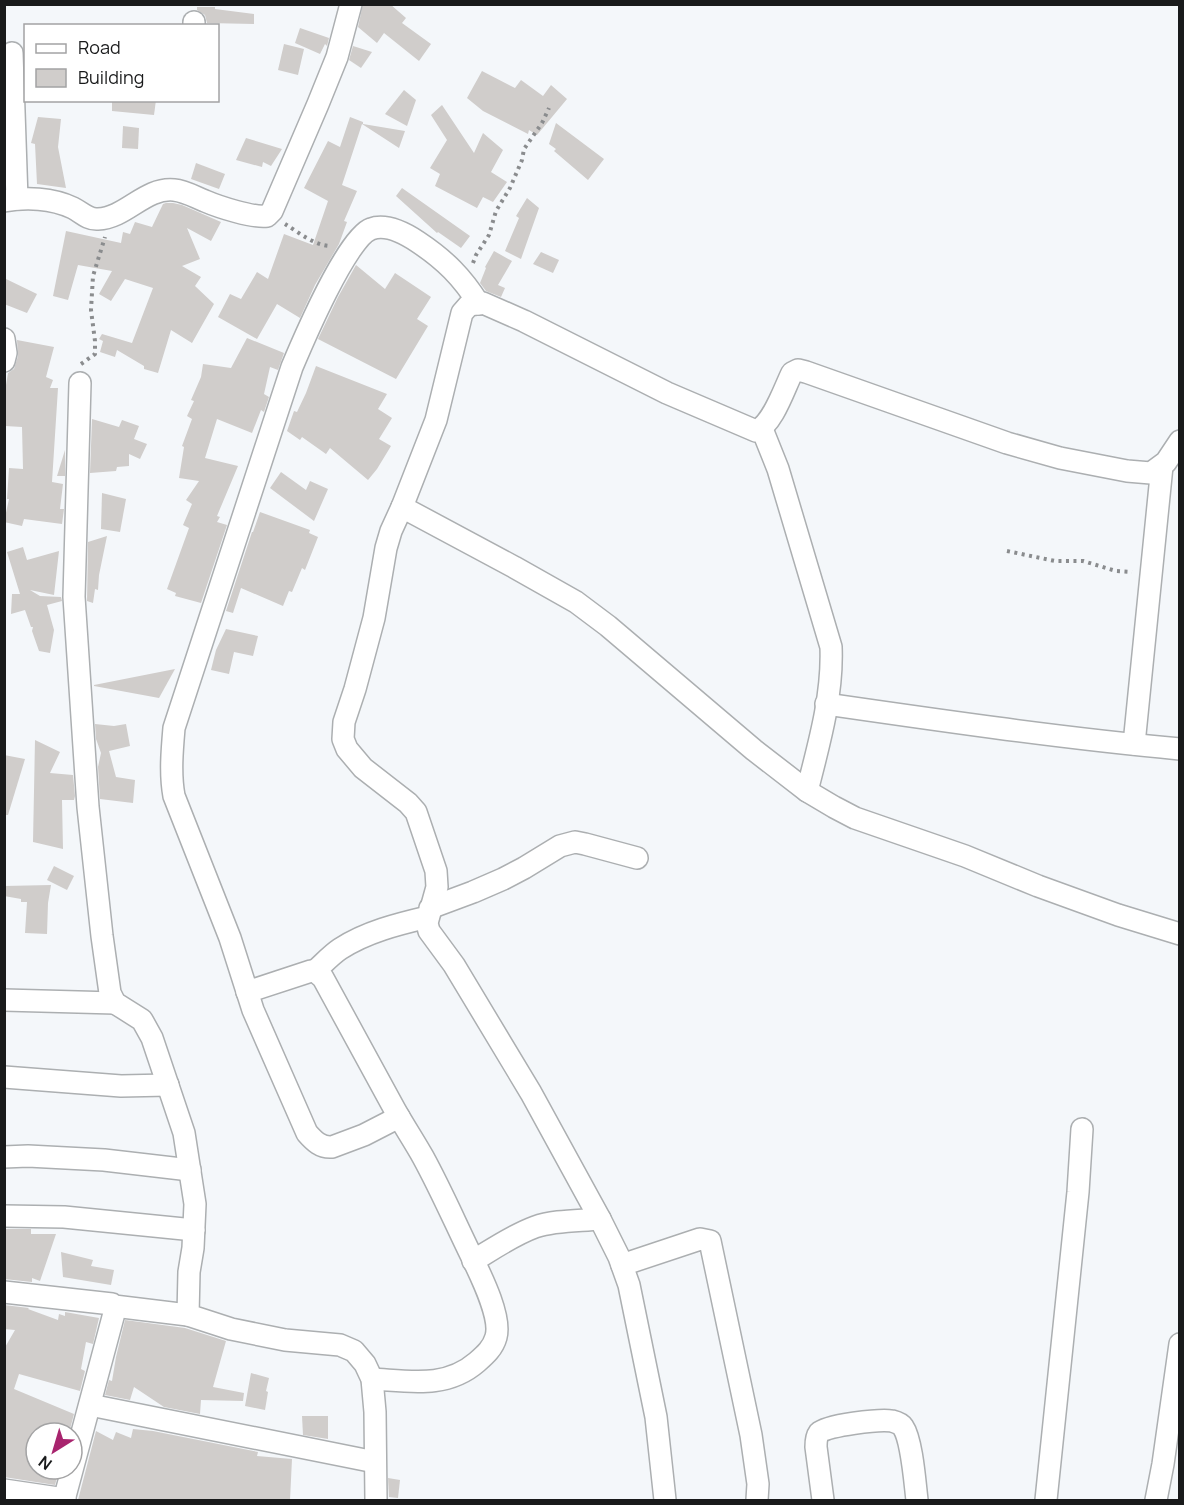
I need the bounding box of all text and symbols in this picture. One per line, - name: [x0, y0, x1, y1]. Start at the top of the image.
- legend: [24, 24, 219, 102]
- text: Road: [78, 35, 121, 59]
- text: Building: [78, 65, 144, 89]
- north arrow: [24, 1421, 84, 1481]
- text: N: [34, 1451, 56, 1475]

